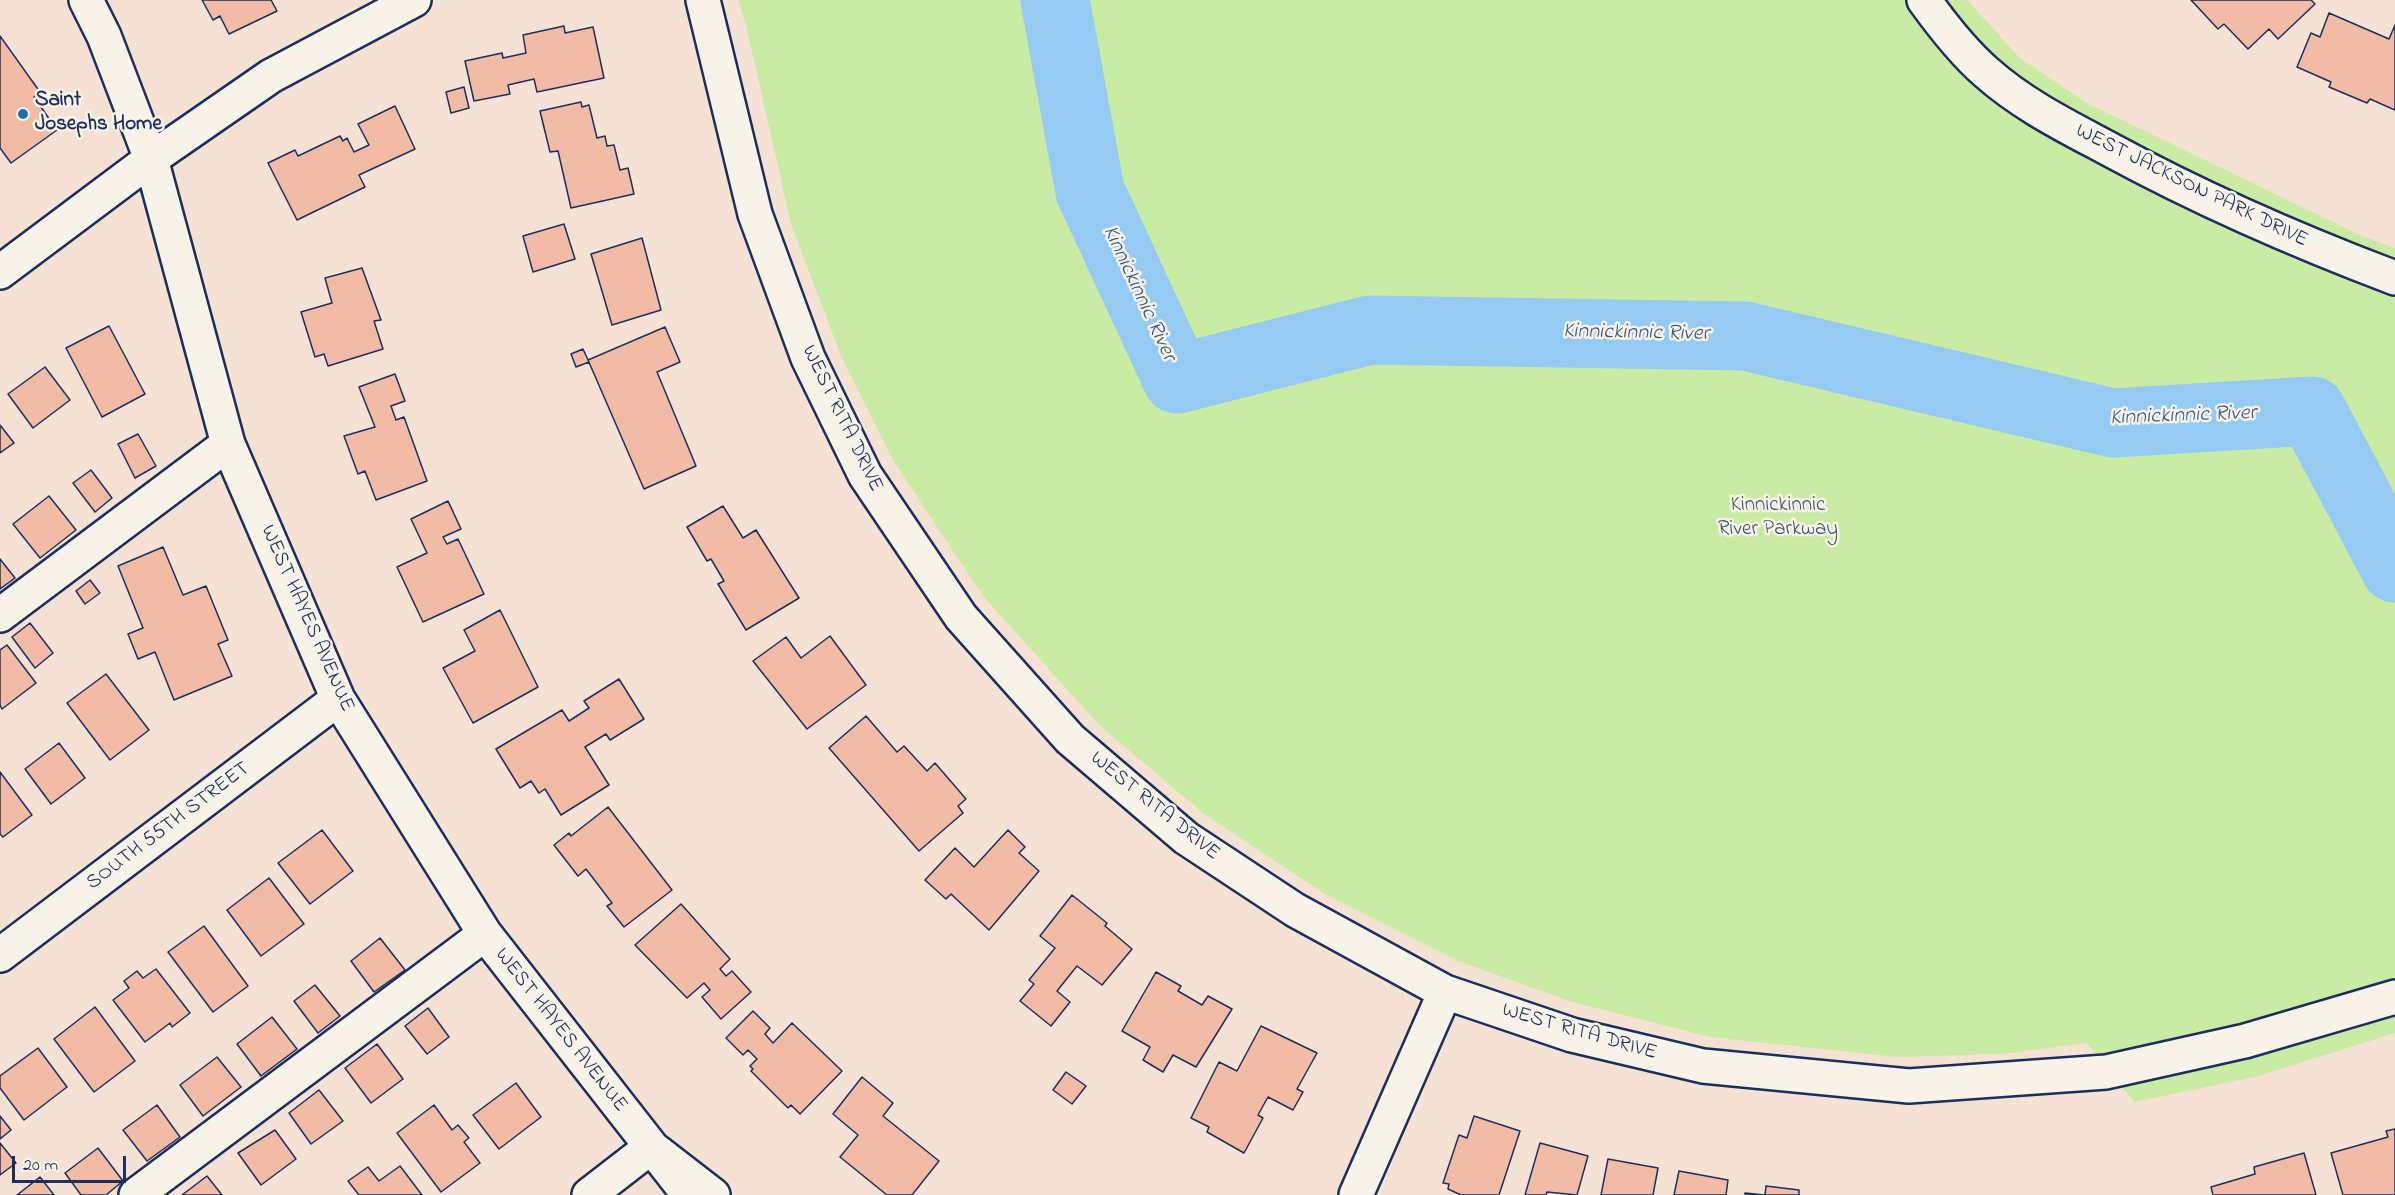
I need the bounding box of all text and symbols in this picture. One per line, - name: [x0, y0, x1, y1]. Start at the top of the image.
- place label: Saint Josephs Home: [35, 89, 162, 139]
- marker: Saint Josephs Home: [16, 107, 30, 121]
- street label: WEST JACKSON PARK DRIVE: [2071, 120, 2311, 254]
- water label: Kinnickinnic River: [1095, 222, 1181, 366]
- water label: Kinnickinnic River: [1563, 320, 1709, 348]
- street label: WEST RITA DRIVE: [795, 342, 887, 496]
- water label: Kinnickinnic River: [2109, 401, 2257, 433]
- park label: Kinnickinnic River Parkway: [1718, 494, 1838, 544]
- street label: WEST HAYES AVENUE: [253, 522, 359, 716]
- street label: WEST RITA DRIVE: [1084, 747, 1224, 867]
- street label: SOUTH 55TH STREET: [82, 757, 256, 897]
- street label: WEST HAYES AVENUE: [488, 944, 632, 1118]
- street label: WEST RITA DRIVE: [1499, 999, 1659, 1067]
- scale bar: [15, 1144, 129, 1182]
- text: 20 m: [23, 1153, 58, 1179]

